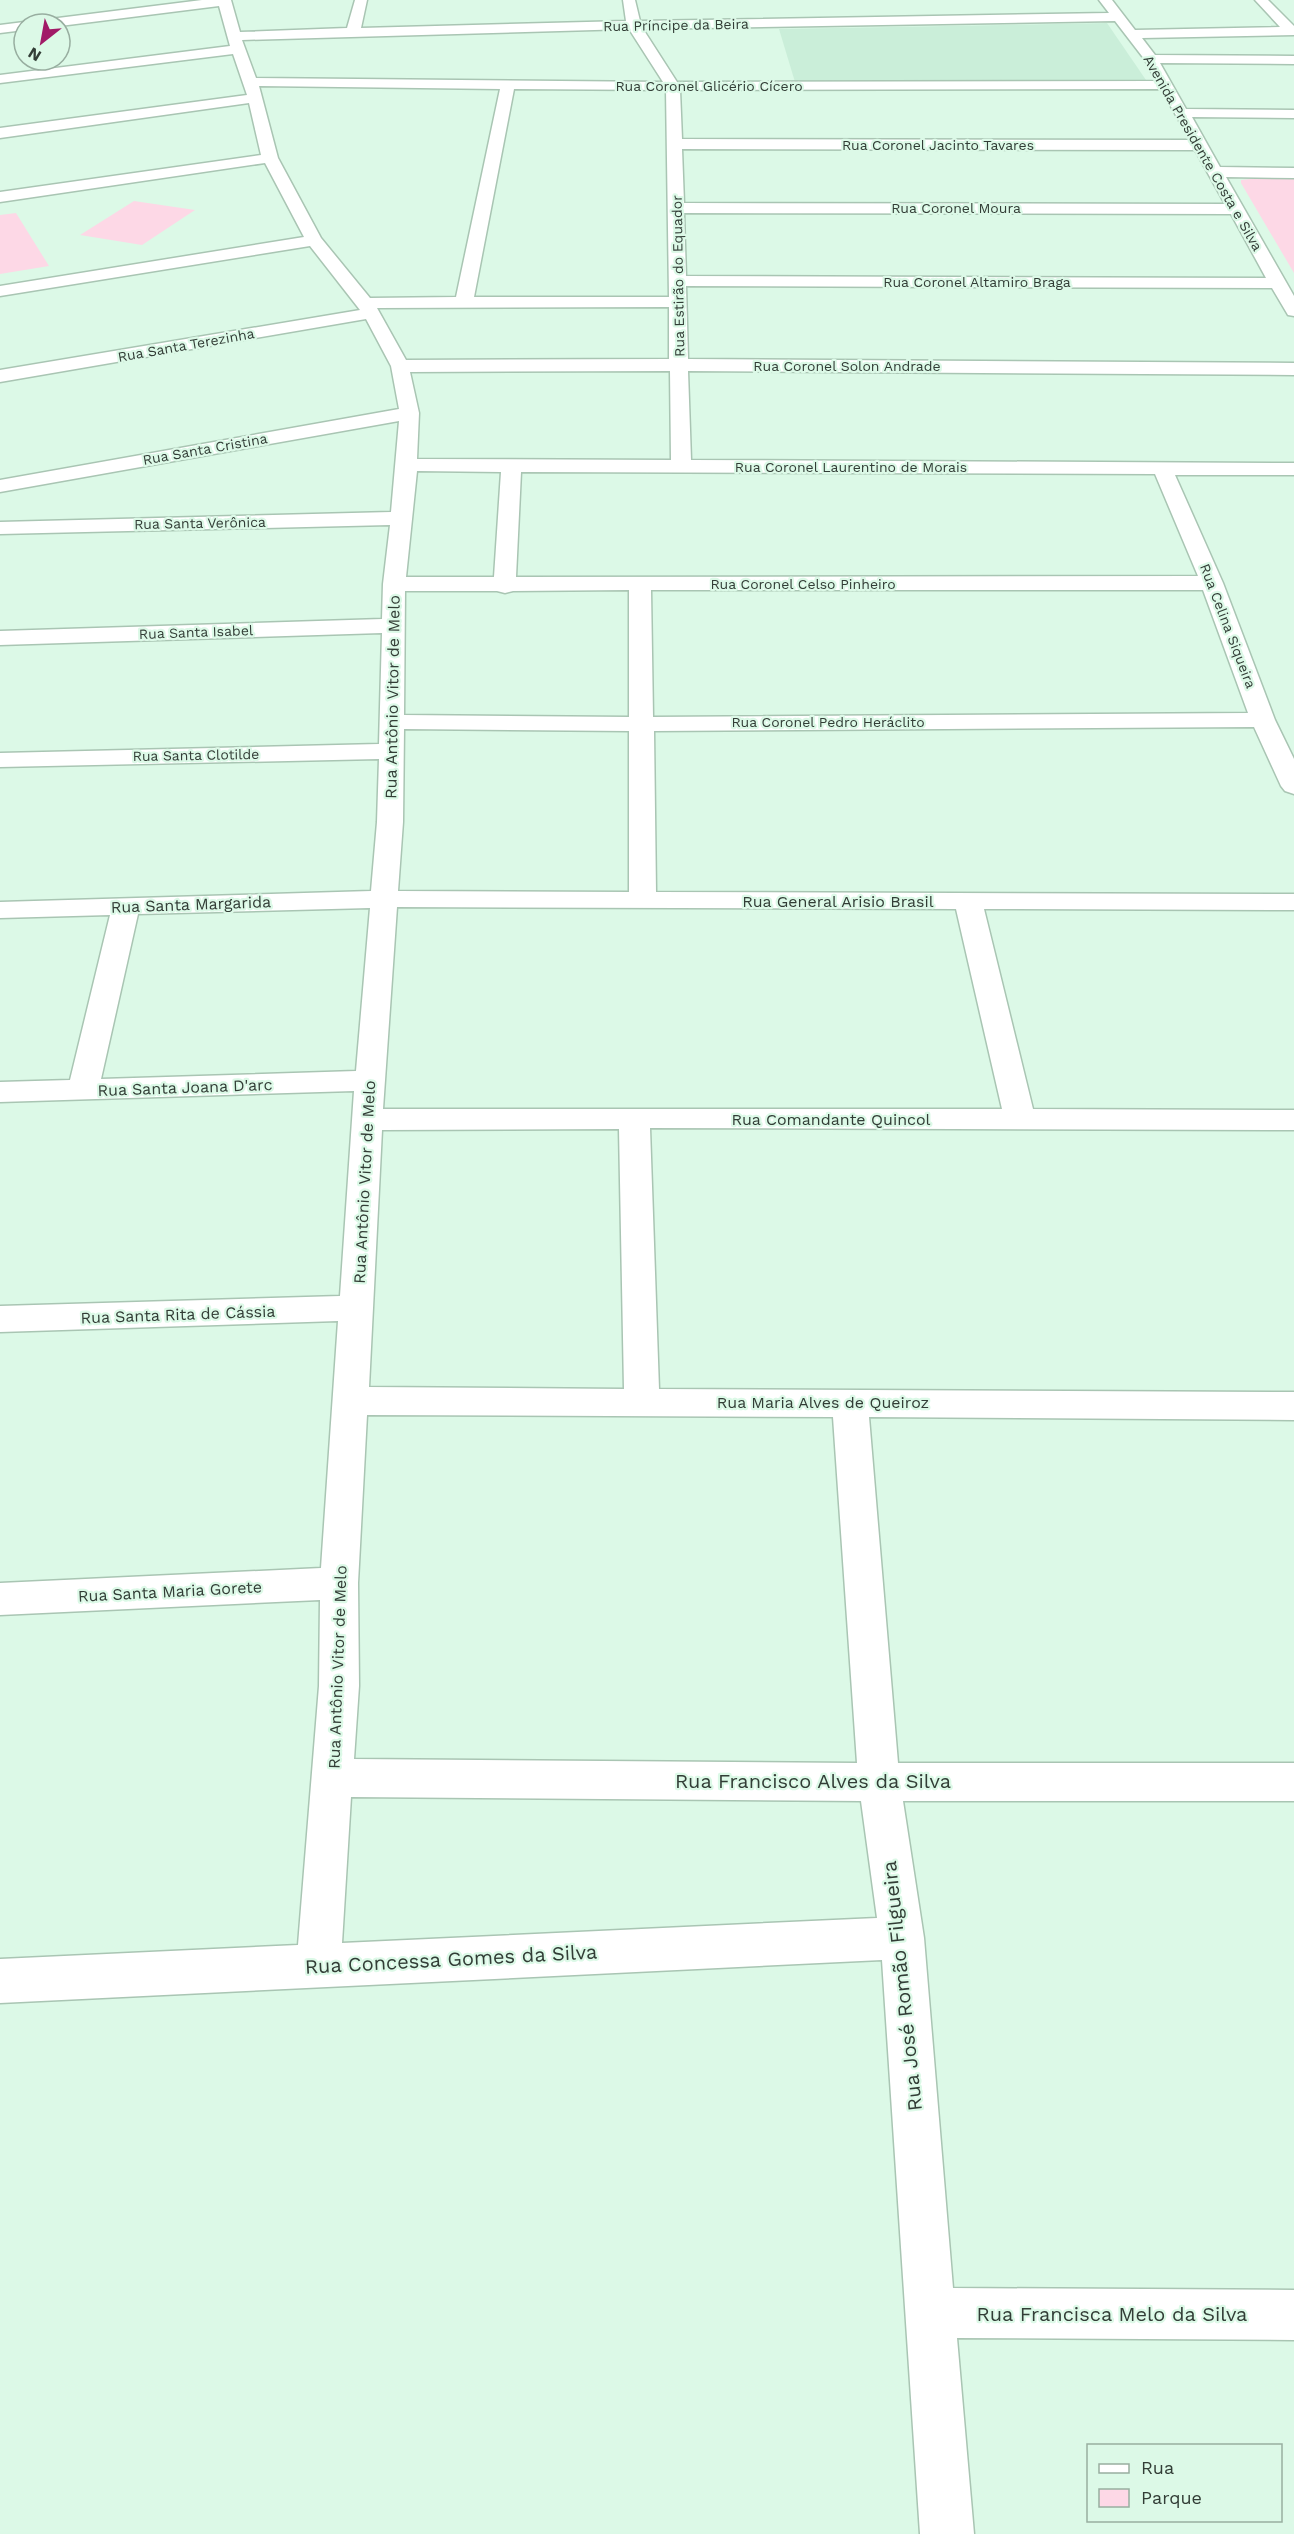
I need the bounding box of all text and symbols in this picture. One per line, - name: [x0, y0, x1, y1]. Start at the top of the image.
- north arrow: [12, 12, 72, 72]
- street label: Rua Príncipe da Beira: [603, 16, 749, 34]
- text: N: [25, 43, 45, 66]
- street label: Avenida Presidente Costa e Silva: [1140, 52, 1266, 254]
- street label: Rua Coronel Glicério Cícero: [615, 78, 803, 94]
- street label: Rua Coronel Jacinto Tavares: [842, 137, 1034, 153]
- street label: Rua Estirão do Equador: [669, 195, 687, 357]
- street label: Rua Coronel Moura: [891, 200, 1021, 216]
- street label: Rua Coronel Altamiro Braga: [883, 274, 1071, 290]
- street label: Rua Santa Terezinha: [116, 325, 256, 365]
- street label: Rua Coronel Solon Andrade: [753, 358, 941, 374]
- street label: Rua Santa Cristina: [141, 430, 269, 468]
- street label: Rua Coronel Laurentino de Morais: [735, 459, 967, 475]
- street label: Rua Santa Verônica: [134, 514, 266, 532]
- street label: Rua Celina Siqueira: [1197, 561, 1259, 691]
- street label: Rua Coronel Celso Pinheiro: [710, 576, 896, 592]
- street label: Rua Antônio Vitor de Melo: [381, 595, 404, 799]
- street label: Rua Santa Isabel: [139, 622, 254, 642]
- street label: Rua Coronel Pedro Heráclito: [731, 714, 925, 730]
- street label: Rua Santa Clotilde: [133, 746, 259, 764]
- street label: Rua Santa Margarida: [111, 892, 272, 917]
- street label: Rua General Arisio Brasil: [742, 892, 934, 911]
- street label: Rua Santa Joana D'arc: [97, 1075, 273, 1100]
- street label: Rua Antônio Vitor de Melo: [350, 1080, 379, 1284]
- street label: Rua Comandante Quincol: [732, 1110, 931, 1129]
- street label: Rua Santa Rita de Cássia: [80, 1302, 276, 1327]
- street label: Rua Maria Alves de Queiroz: [717, 1393, 929, 1412]
- street label: Rua Antônio Vitor de Melo: [324, 1565, 351, 1769]
- street label: Rua Santa Maria Gorete: [78, 1577, 263, 1606]
- street label: Rua Francisco Alves da Silva: [675, 1769, 951, 1793]
- street label: Rua José Romão Filgueira: [877, 1860, 927, 2112]
- street label: Rua Concessa Gomes da Silva: [304, 1939, 598, 1979]
- street label: Rua Francisca Melo da Silva: [977, 2302, 1247, 2326]
- legend: [1087, 2444, 1282, 2522]
- text: Rua: [1141, 2457, 1174, 2478]
- text: Parque: [1141, 2487, 1202, 2508]

